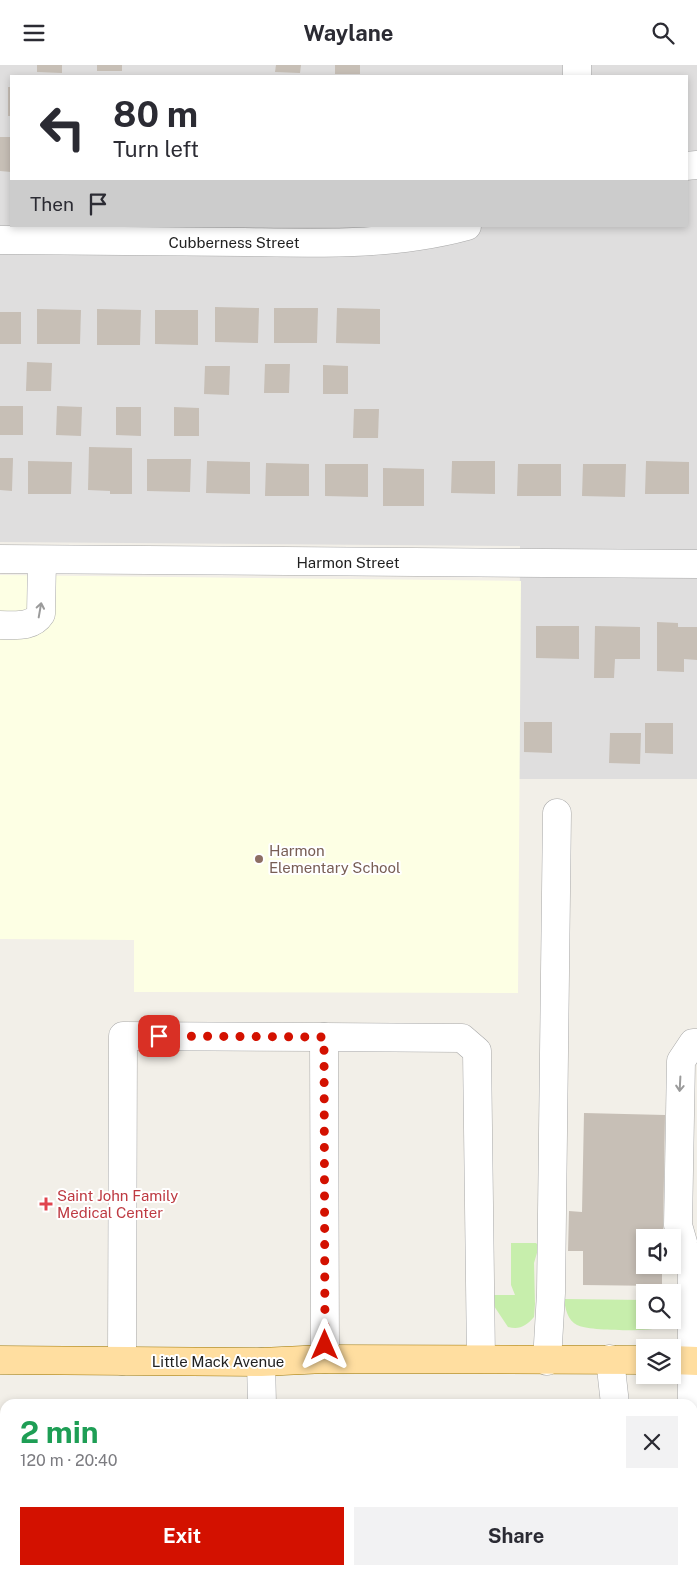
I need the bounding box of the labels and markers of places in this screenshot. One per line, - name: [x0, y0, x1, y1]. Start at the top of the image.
- place label: Harmon Elementary School: [269, 842, 401, 876]
- marker: Harmon Elementary School: [253, 853, 265, 865]
- pin: [138, 1015, 180, 1057]
- place label: Saint John Family Medical Center: [57, 1187, 178, 1221]
- marker: Saint John Family Medical Center: [39, 1197, 53, 1211]

